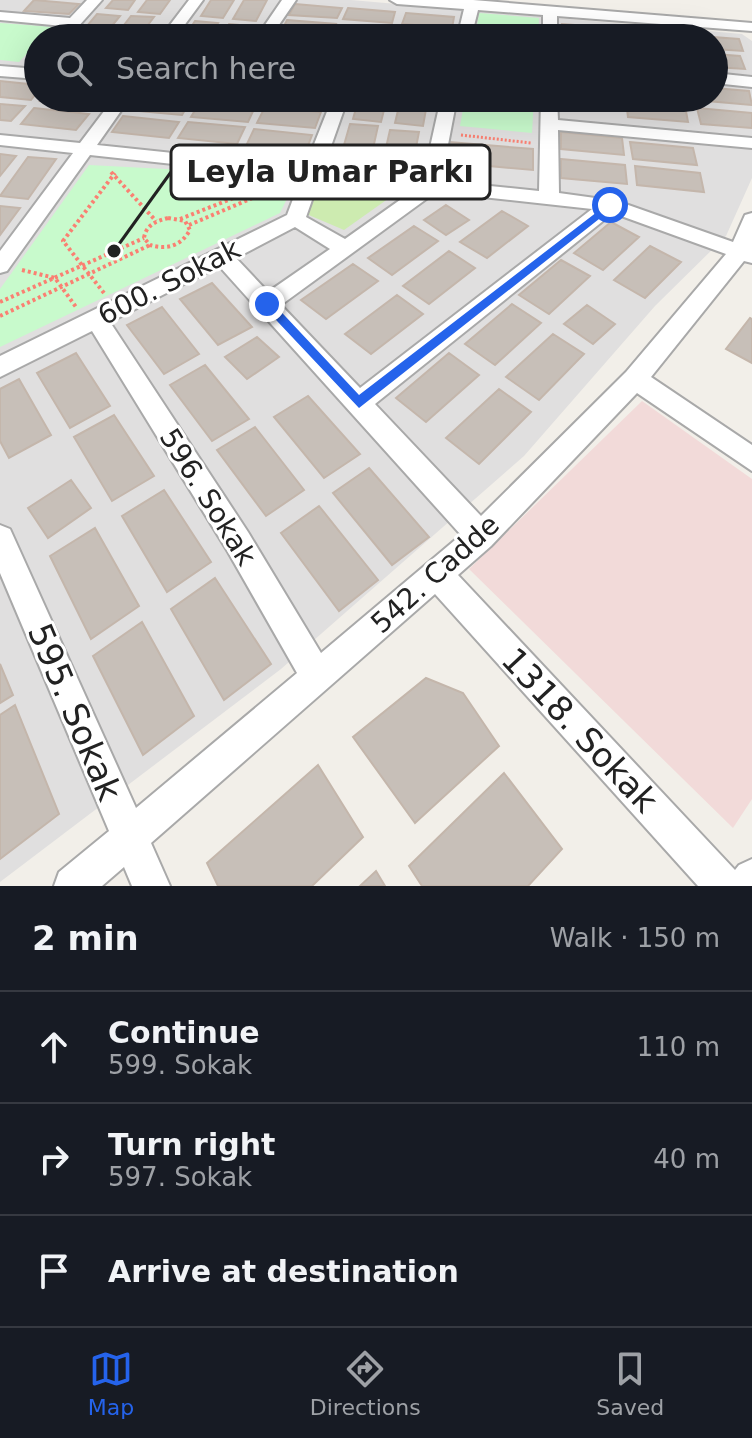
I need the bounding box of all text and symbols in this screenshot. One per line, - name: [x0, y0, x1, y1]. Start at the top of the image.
- search box: [24, 24, 728, 112]
- icon: search: [52, 46, 96, 90]
- text: Search here: [116, 51, 296, 86]
- callout: Leyla Umar Parkı: [171, 145, 490, 199]
- text: Leyla Umar Parkı: [186, 154, 474, 189]
- route start: [592, 187, 628, 223]
- street label: 600. Sokak: [92, 232, 246, 332]
- route end: [249, 286, 285, 322]
- street label: 596. Sokak: [153, 422, 264, 572]
- street label: 542. Cadde: [364, 508, 506, 640]
- street label: 595. Sokak: [20, 617, 130, 807]
- street label: 1318. Sokak: [494, 640, 666, 821]
- text: 2 min: [32, 918, 139, 958]
- text: Walk · 150 m: [550, 923, 720, 953]
- text: Continue: [108, 1015, 260, 1050]
- icon: ahead: [32, 1025, 76, 1069]
- text: 110 m: [637, 1032, 720, 1062]
- text: 599. Sokak: [108, 1050, 252, 1080]
- text: Turn right: [108, 1127, 275, 1162]
- icon: right: [32, 1137, 76, 1181]
- text: 40 m: [653, 1144, 720, 1174]
- text: 597. Sokak: [108, 1162, 252, 1192]
- icon: arrive: [32, 1249, 76, 1293]
- text: Arrive at destination: [108, 1254, 459, 1289]
- tab: Map: [88, 1347, 134, 1420]
- tab: Directions: [310, 1347, 421, 1420]
- tab: Saved: [596, 1347, 664, 1420]

